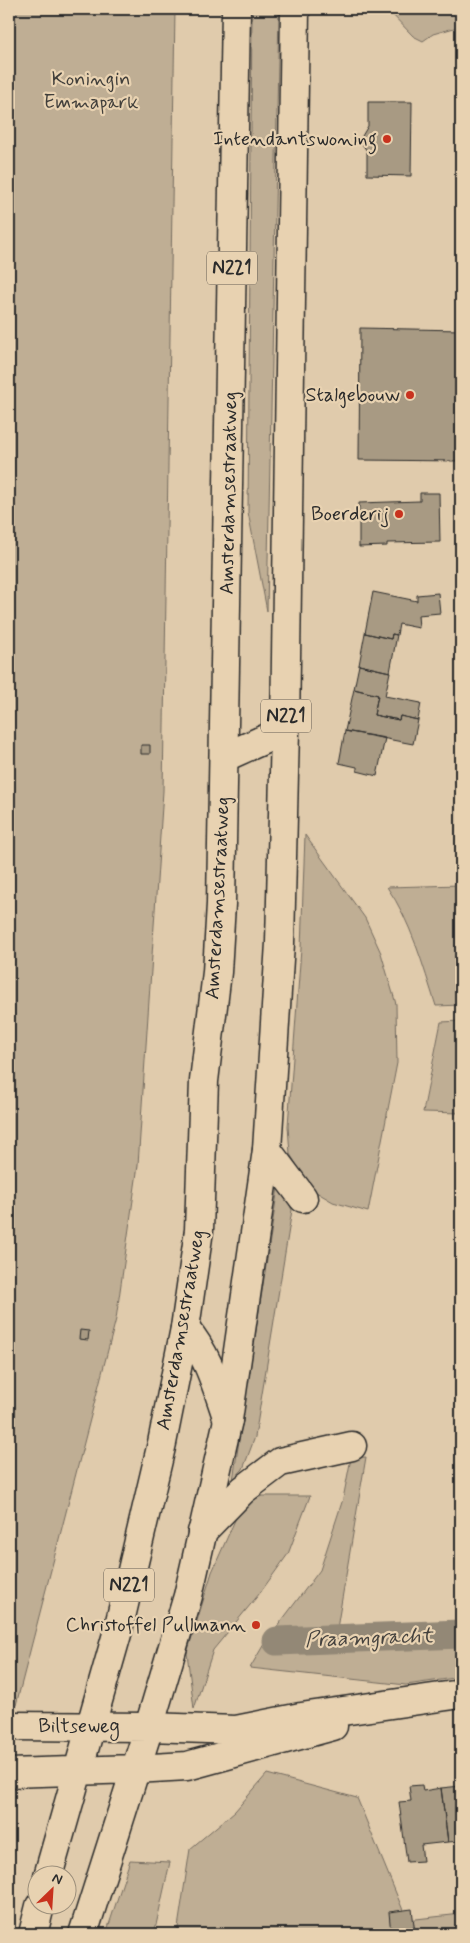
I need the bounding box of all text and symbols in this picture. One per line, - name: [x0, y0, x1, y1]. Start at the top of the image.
- park label: Koningin Emmapark: [44, 66, 138, 116]
- place label: Intendantswoning: [213, 126, 377, 155]
- marker: Intendantswoning: [381, 133, 393, 145]
- road number: N221: [207, 252, 257, 284]
- place label: Stalgebouw: [306, 382, 400, 409]
- marker: Stalgebouw: [404, 389, 416, 401]
- street label: Amsterdamsestraatweg: [214, 391, 244, 595]
- place label: Boerderij: [311, 501, 389, 528]
- marker: Boerderij: [393, 508, 405, 520]
- road number: N221: [261, 699, 311, 732]
- street label: Amsterdamsestraatweg: [199, 796, 237, 1000]
- street label: Amsterdamsestraatweg: [150, 1228, 212, 1432]
- road number: N221: [104, 1568, 154, 1602]
- place label: Christoffel Pullmann: [66, 1612, 246, 1639]
- marker: Christoffel Pullmann: [250, 1619, 262, 1631]
- water label: Praamgracht: [305, 1622, 435, 1654]
- street label: Biltseweg: [38, 1713, 120, 1741]
- north arrow: [28, 1866, 78, 1916]
- text: N: [49, 1869, 65, 1889]

